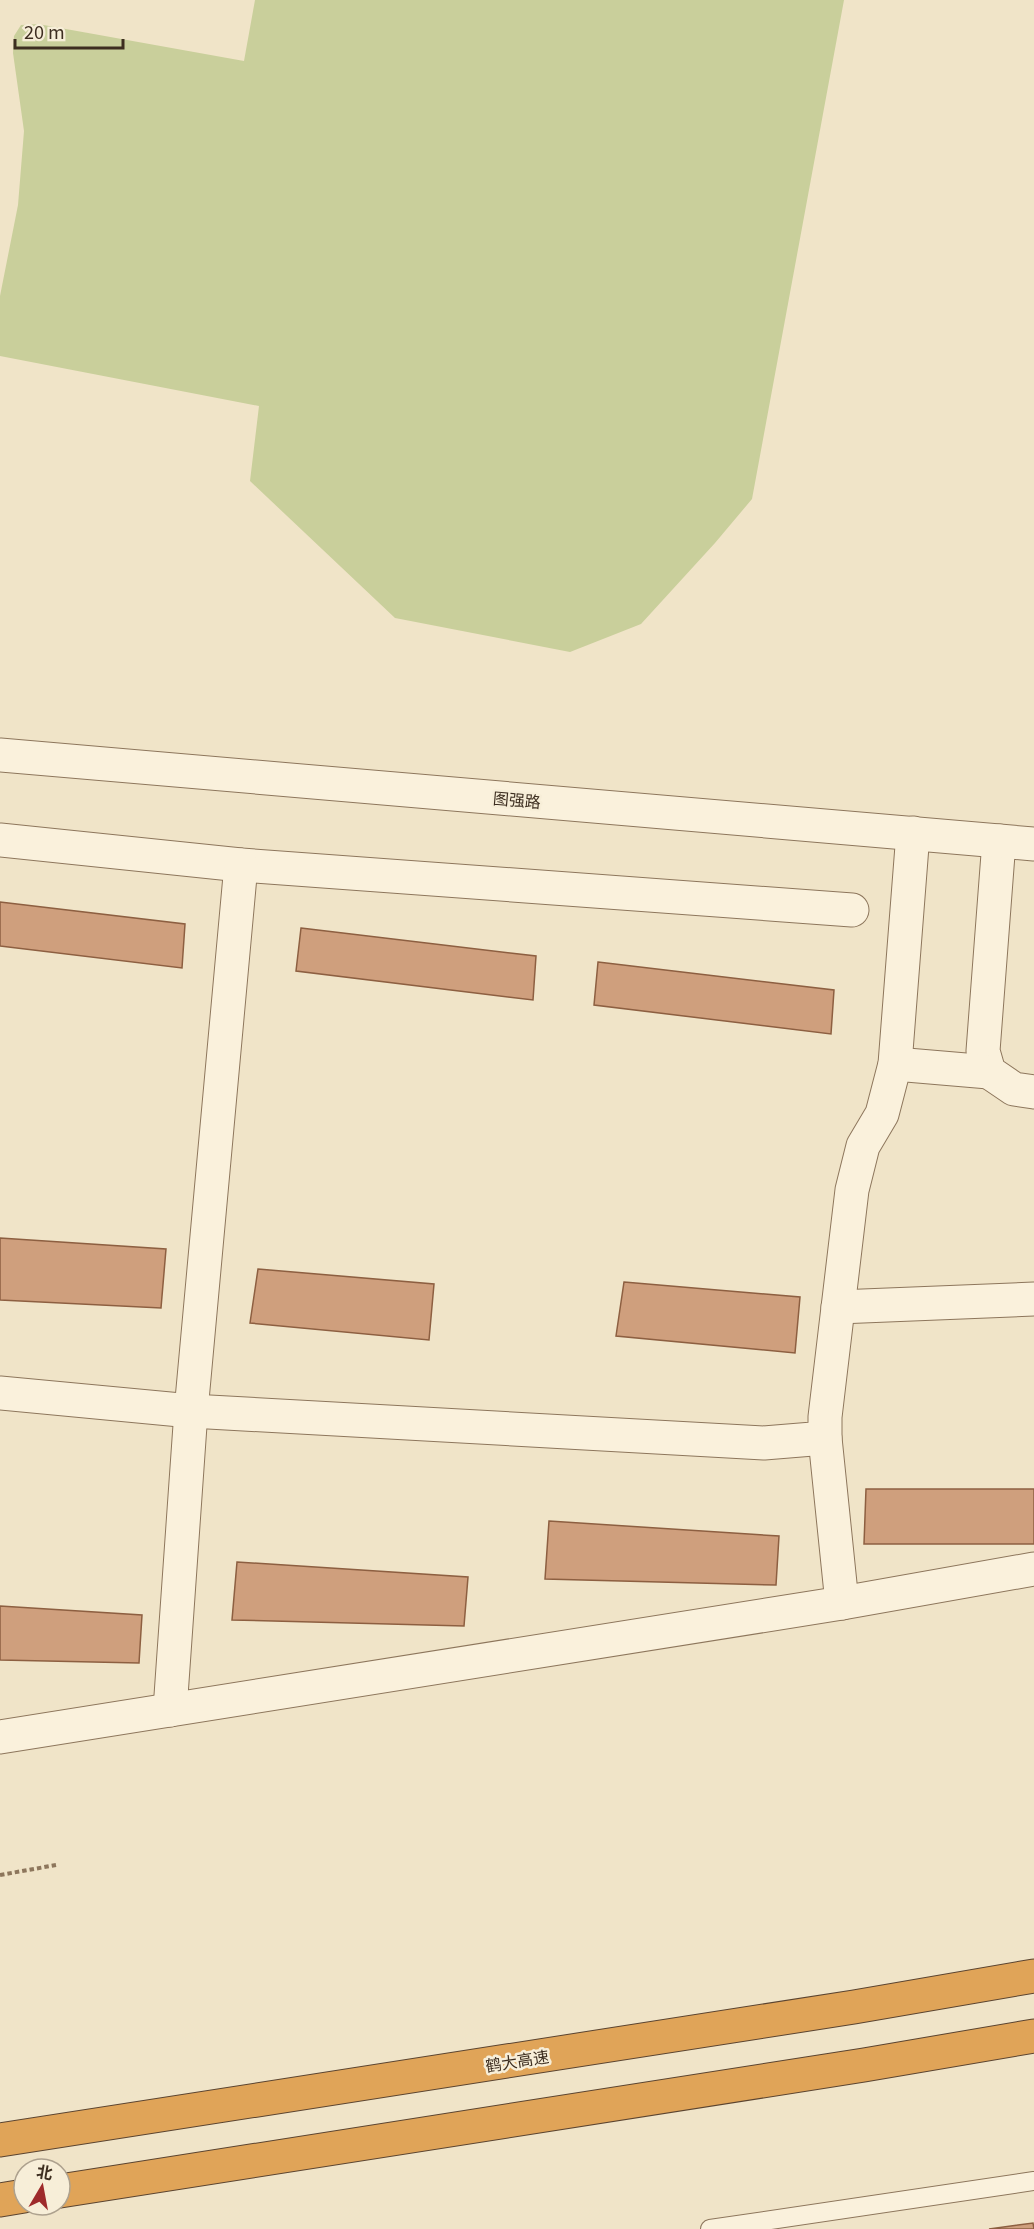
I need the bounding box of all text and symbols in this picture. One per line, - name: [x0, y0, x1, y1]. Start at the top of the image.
- scale bar: [15, 12, 123, 50]
- text: 20 m: [24, 18, 65, 44]
- street label: 图强路: [492, 785, 542, 813]
- street label: 鹤大高速: [484, 2043, 550, 2077]
- north arrow: [12, 2157, 72, 2217]
- text: 北: [35, 2158, 55, 2184]

